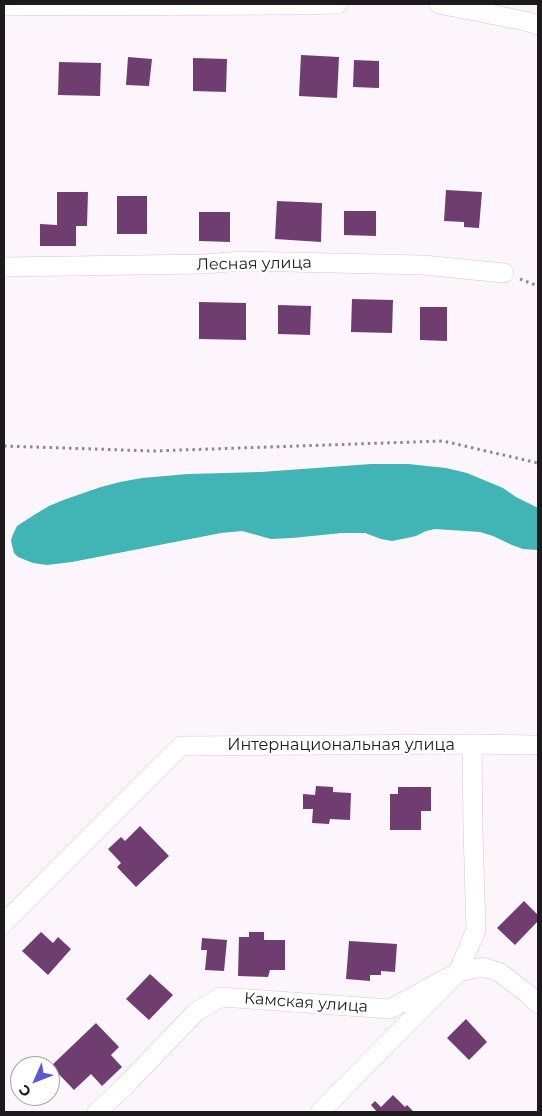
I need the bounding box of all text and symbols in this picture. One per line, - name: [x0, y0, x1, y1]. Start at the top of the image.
- street label: Лесная улица: [196, 253, 312, 275]
- street label: Интернациональная улица: [227, 735, 455, 755]
- street label: Камская улица: [243, 989, 369, 1017]
- north arrow: [10, 1056, 60, 1106]
- text: С: [15, 1081, 35, 1101]

